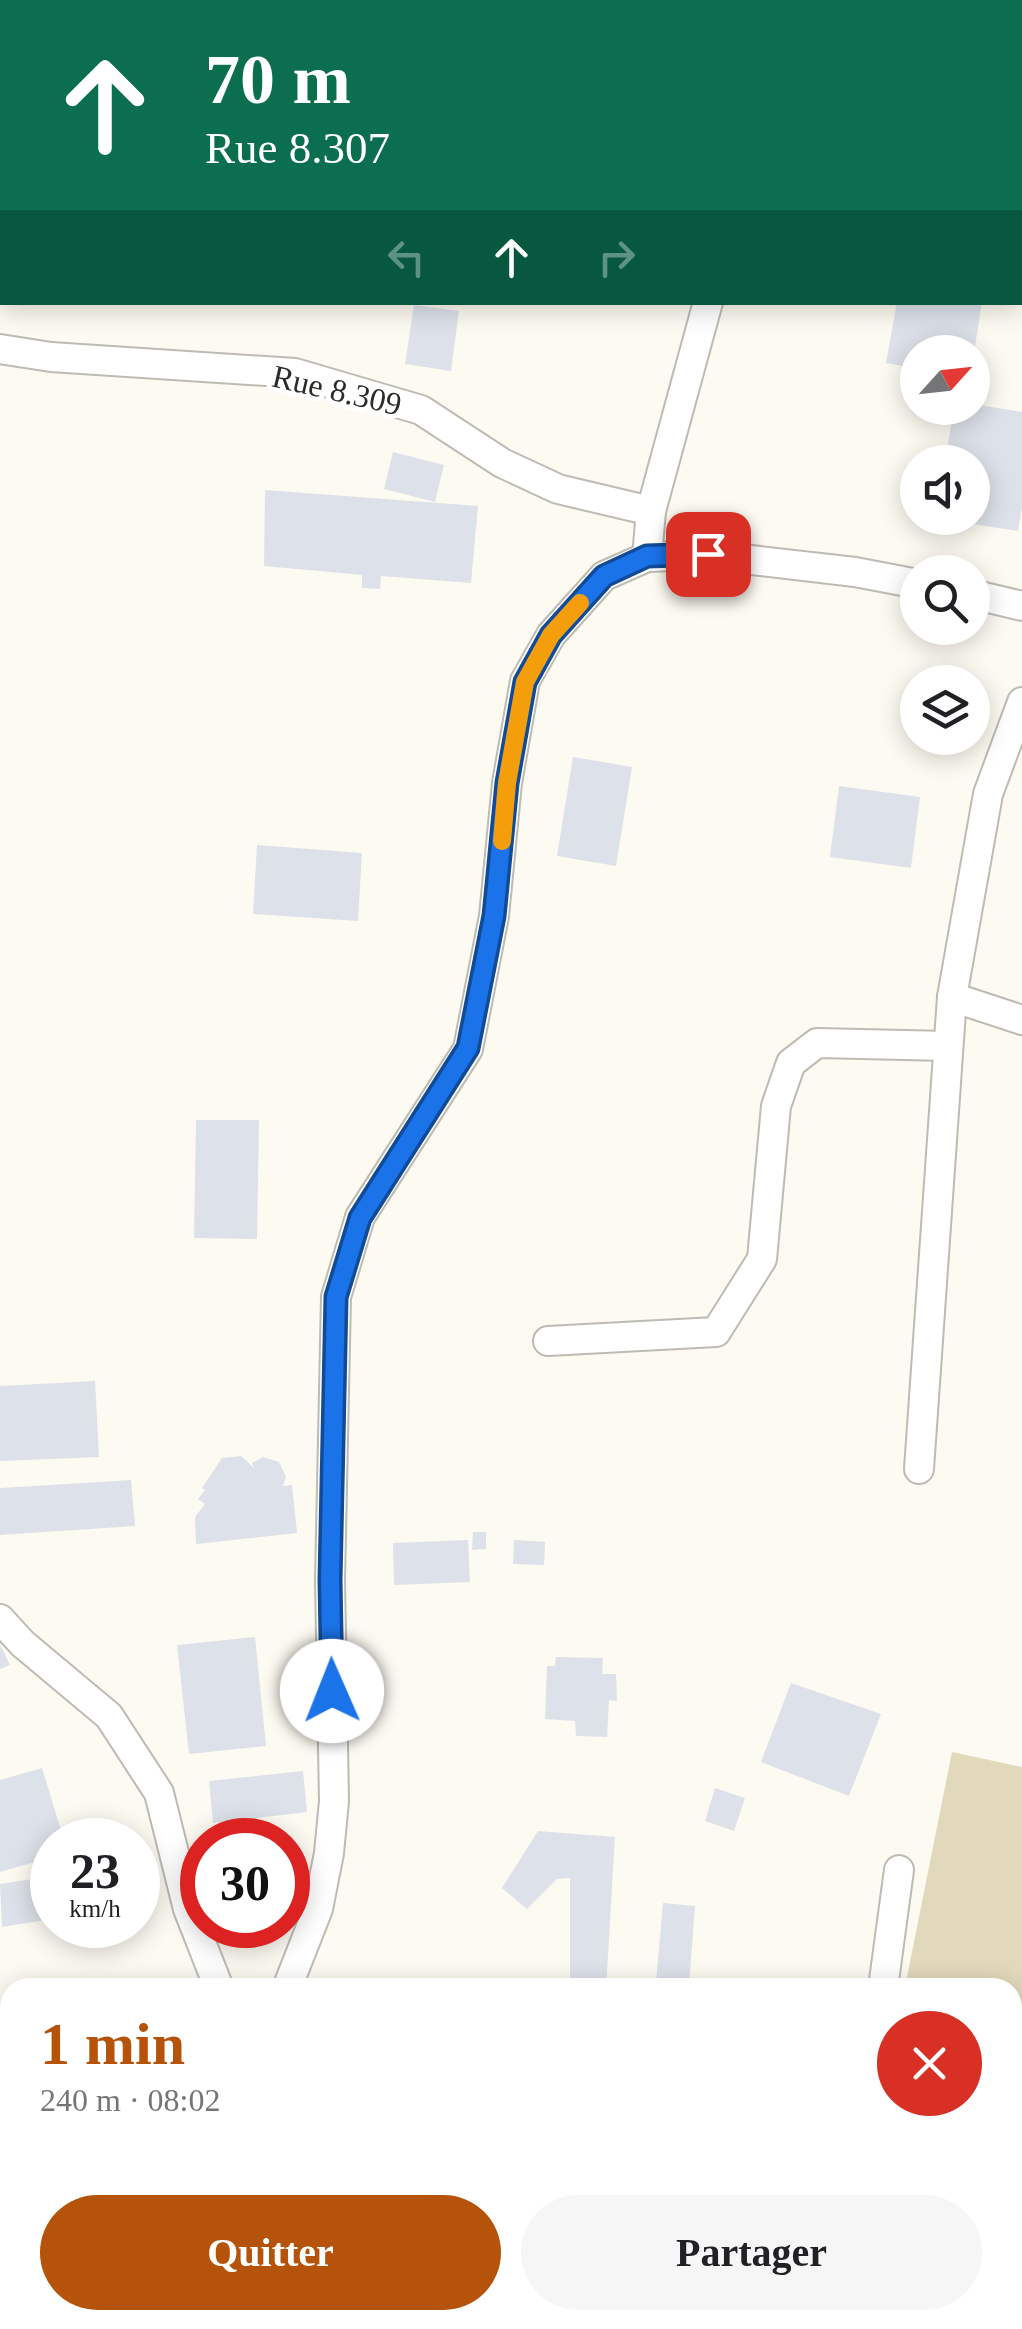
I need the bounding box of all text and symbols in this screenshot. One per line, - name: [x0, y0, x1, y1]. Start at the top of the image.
- icon: ahead: [40, 40, 170, 170]
- text: 70 m: [205, 41, 351, 118]
- text: Rue 8.307: [205, 123, 390, 173]
- icon: left: [379, 230, 434, 285]
- icon: ahead: [484, 230, 539, 285]
- icon: right: [589, 230, 644, 285]
- north arrow: [900, 335, 990, 425]
- map controls: [900, 335, 990, 755]
- street label: Rue 8.309: [269, 358, 405, 422]
- button: sound: [900, 445, 990, 535]
- pin: [666, 512, 751, 597]
- icon: arrive: [681, 527, 736, 582]
- button: search: [900, 555, 990, 645]
- button: layers: [900, 665, 990, 755]
- position arrow: [280, 1639, 384, 1743]
- speed limit sign: 30: [180, 1818, 310, 1948]
- text: 23: [70, 1843, 120, 1899]
- text: km/h: [69, 1895, 121, 1922]
- text: 1 min: [40, 2011, 185, 2077]
- button: close: [877, 2011, 982, 2116]
- text: 240 m · 08:02: [40, 2082, 220, 2118]
- button: Quitter: [40, 2195, 501, 2310]
- button: Partager: [521, 2195, 982, 2310]

